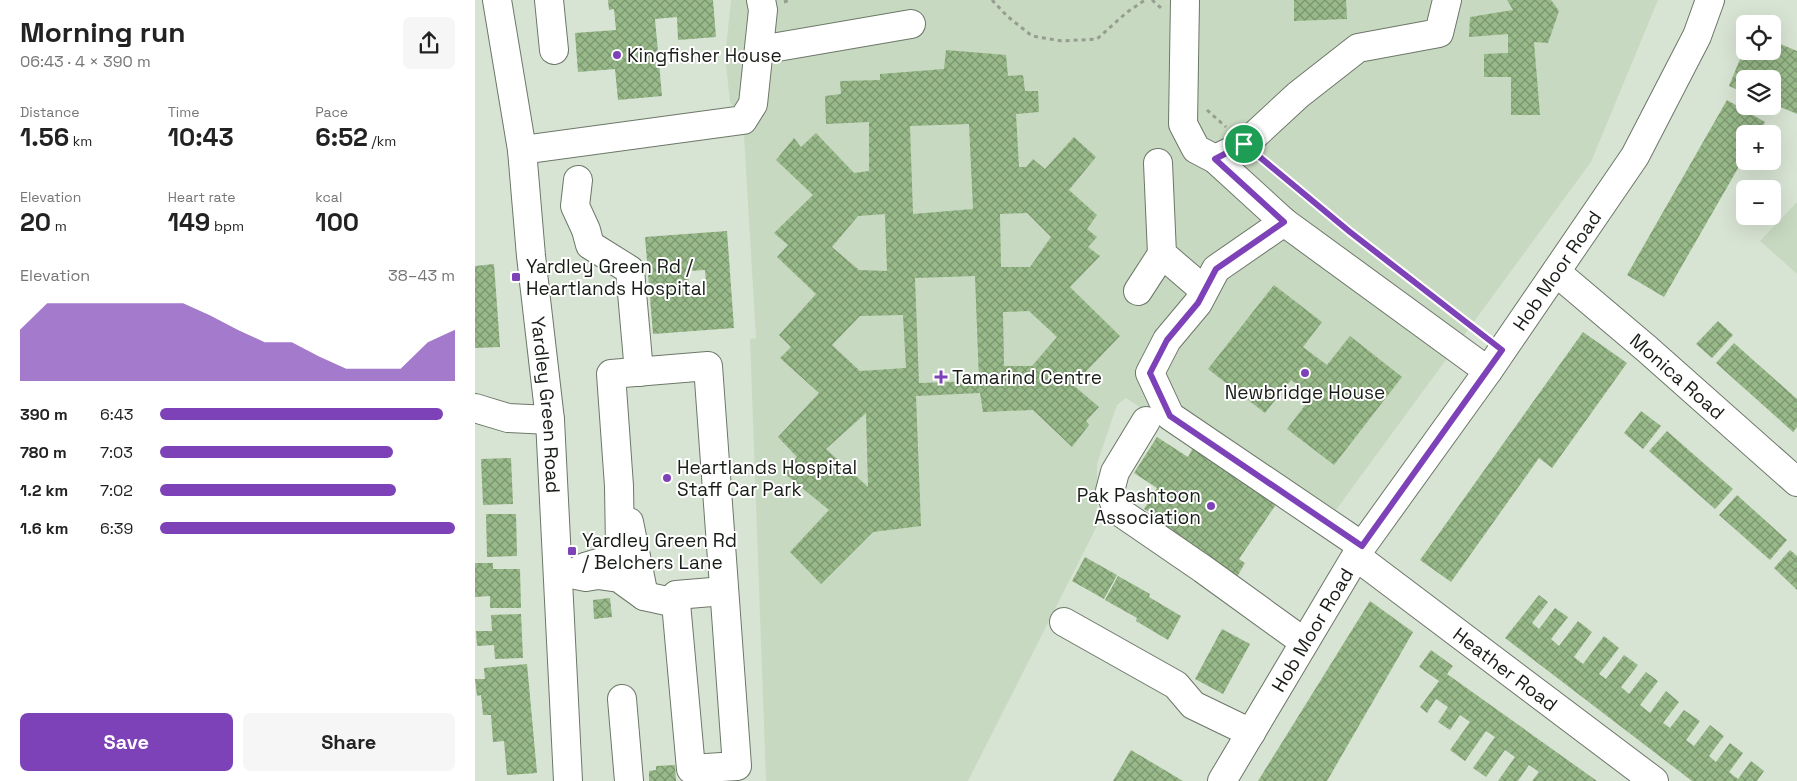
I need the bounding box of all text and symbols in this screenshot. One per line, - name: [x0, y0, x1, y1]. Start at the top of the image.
- text: Morning run: [20, 14, 185, 50]
- map controls: [1736, 15, 1781, 225]
- button: locate: [1736, 15, 1781, 60]
- button: share: [403, 17, 455, 69]
- place label: Kingfisher House: [627, 43, 782, 68]
- marker: Kingfisher House: [611, 49, 623, 61]
- text: 06:43 · 4 × 390 m: [20, 51, 151, 72]
- button: layers: [1736, 70, 1781, 115]
- text: Distance: [20, 103, 80, 121]
- text: Time: [168, 103, 200, 121]
- text: Pace: [315, 103, 348, 121]
- text: 1.56: [20, 121, 69, 153]
- text: 10:43: [168, 121, 234, 153]
- text: 6:52: [315, 121, 368, 153]
- pin: [1223, 123, 1265, 165]
- button: +: [1736, 125, 1781, 170]
- icon: arrive: [1230, 130, 1258, 158]
- text: km: [69, 132, 92, 150]
- text: /km: [368, 132, 396, 150]
- button: −: [1736, 180, 1781, 225]
- text: Elevation: [20, 188, 81, 206]
- text: Heart rate: [168, 188, 236, 206]
- text: kcal: [315, 188, 342, 206]
- text: 20: [20, 206, 51, 238]
- text: 149: [168, 206, 210, 238]
- text: 100: [315, 206, 359, 238]
- street label: Hob Moor Road: [1507, 206, 1607, 336]
- text: m: [51, 217, 67, 235]
- text: bpm: [210, 217, 244, 235]
- place label: Yardley Green Rd / Heartlands Hospital: [526, 254, 706, 301]
- text: Elevation: [20, 265, 90, 286]
- text: 38–43 m: [388, 265, 455, 286]
- marker: Yardley Green Rd / Heartlands Hospital: [510, 271, 522, 283]
- street label: Yardley Green Road: [525, 315, 566, 494]
- street label: Monica Road: [1625, 328, 1730, 425]
- place label: Tamarind Centre: [952, 365, 1102, 390]
- marker: Newbridge House: [1299, 367, 1311, 379]
- marker: Tamarind Centre: [934, 370, 948, 384]
- place label: Newbridge House: [1225, 380, 1385, 405]
- text: 390 m: [20, 404, 68, 425]
- text: 6:43: [100, 404, 134, 425]
- text: 780 m: [20, 442, 67, 463]
- text: 7:03: [100, 442, 133, 463]
- place label: Heartlands Hospital Staff Car Park: [677, 455, 857, 502]
- marker: Heartlands Hospital Staff Car Park: [661, 472, 673, 484]
- text: 1.2 km: [20, 480, 68, 501]
- text: 7:02: [100, 480, 133, 501]
- place label: Pak Pashtoon Association: [1077, 483, 1201, 530]
- marker: Pak Pashtoon Association: [1205, 500, 1217, 512]
- text: 1.6 km: [20, 518, 68, 539]
- text: 6:39: [100, 518, 133, 539]
- place label: Yardley Green Rd / Belchers Lane: [582, 528, 737, 575]
- marker: Yardley Green Rd / Belchers Lane: [566, 545, 578, 557]
- street label: Hob Moor Road: [1266, 564, 1359, 697]
- street label: Heather Road: [1448, 622, 1562, 717]
- button: Save: [20, 713, 233, 771]
- button: Share: [243, 713, 455, 771]

